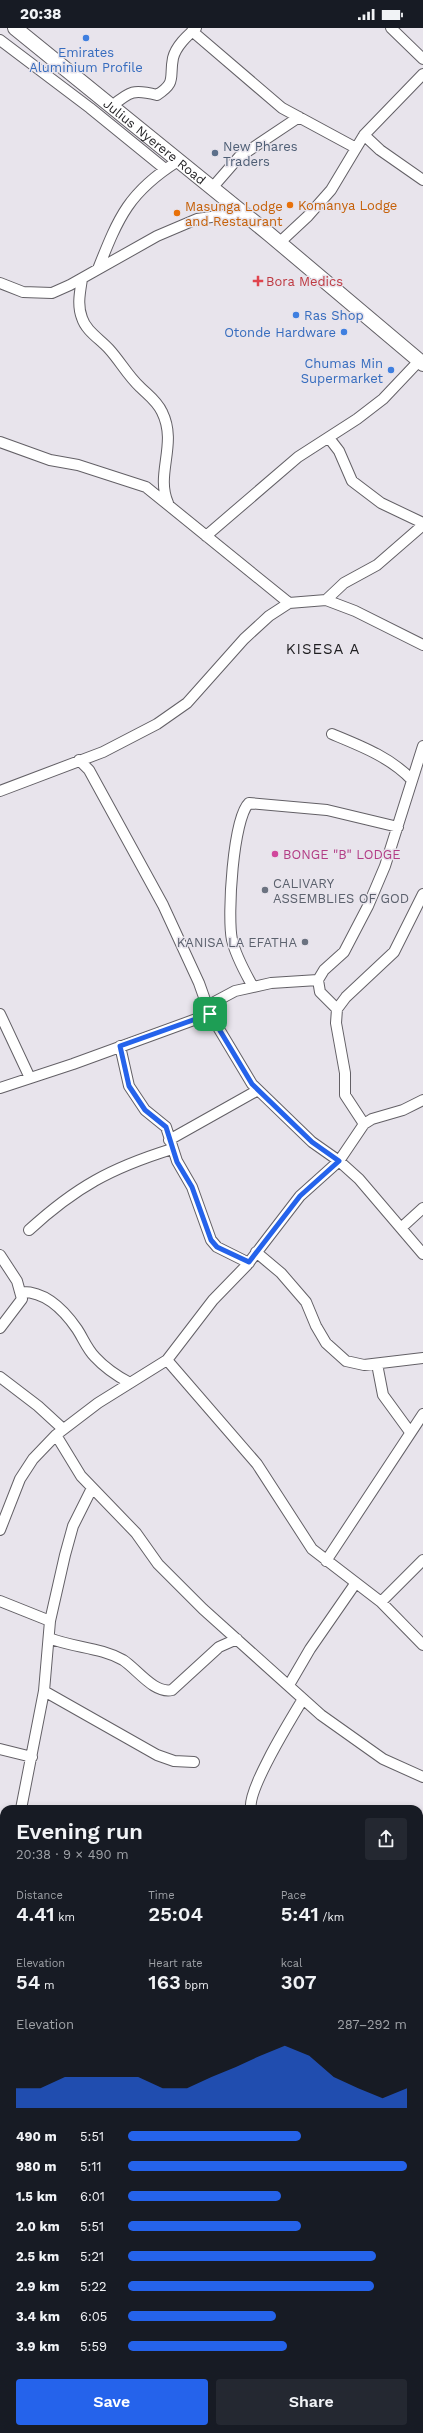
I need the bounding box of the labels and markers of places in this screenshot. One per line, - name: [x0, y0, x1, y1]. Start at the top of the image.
- marker: Emirates Aluminium Profile: [81, 33, 91, 43]
- place label: Emirates Aluminium Profile: [29, 45, 143, 75]
- place label: New Phares Traders: [223, 139, 298, 169]
- marker: New Phares Traders: [210, 148, 220, 158]
- place label: Komanya Lodge: [298, 198, 397, 213]
- place label: Masunga Lodge and Restaurant: [185, 199, 283, 229]
- marker: Komanya Lodge: [285, 200, 295, 210]
- marker: Masunga Lodge and Restaurant: [172, 208, 182, 218]
- place label: Bora Medics: [266, 274, 343, 289]
- marker: Bora Medics: [253, 276, 263, 286]
- place label: Ras Shop: [304, 308, 364, 323]
- marker: Ras Shop: [291, 310, 301, 320]
- place label: Otonde Hardware: [224, 325, 336, 340]
- marker: Otonde Hardware: [339, 327, 349, 337]
- place label: Chumas Min Supermarket: [301, 356, 384, 386]
- marker: Chumas Min Supermarket: [386, 365, 396, 375]
- place label: BONGE "B" LODGE: [283, 847, 401, 862]
- marker: BONGE "B" LODGE: [270, 849, 280, 859]
- place label: CALIVARY ASSEMBLIES OF GOD: [273, 876, 409, 906]
- marker: CALIVARY ASSEMBLIES OF GOD: [260, 885, 270, 895]
- place label: KANISA LA EFATHA: [177, 935, 297, 950]
- marker: KANISA LA EFATHA: [300, 937, 310, 947]
- pin: [193, 997, 227, 1031]

